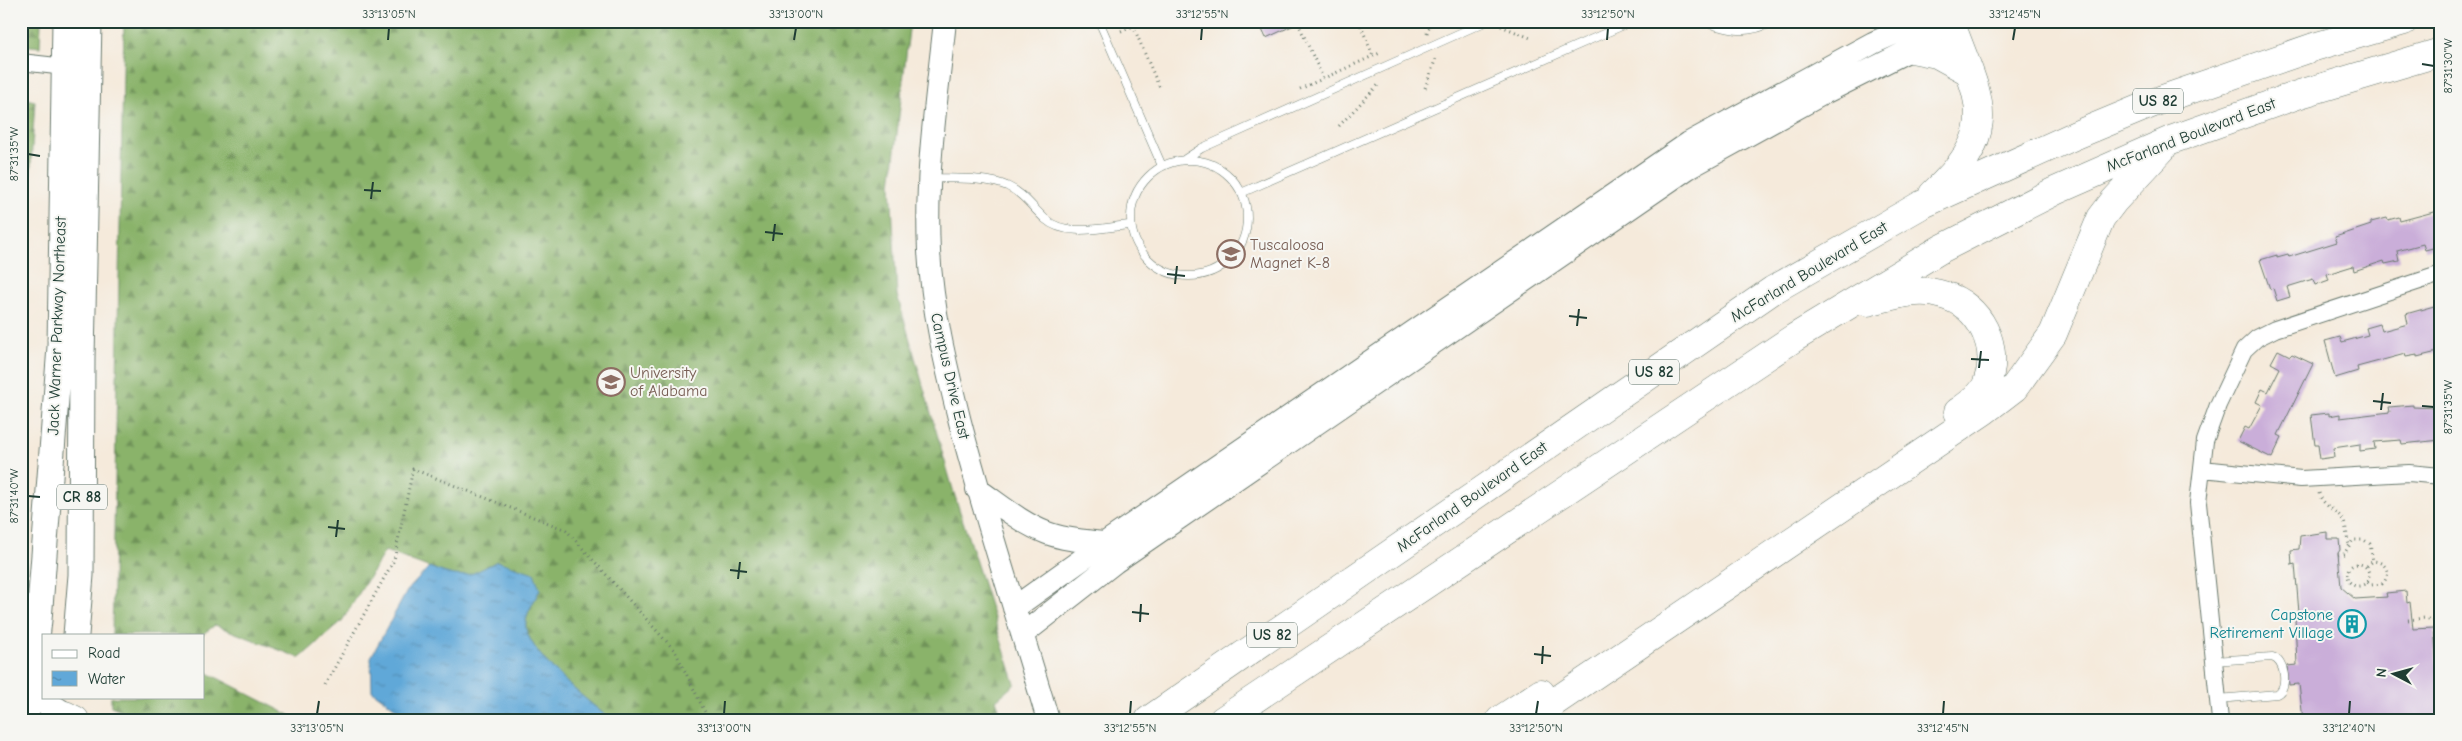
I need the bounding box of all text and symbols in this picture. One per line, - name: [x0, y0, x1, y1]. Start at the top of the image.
- text: 33°13'05"N: [362, 7, 416, 21]
- text: 33°13'00"N: [769, 7, 823, 21]
- text: 33°12'55"N: [1176, 7, 1228, 21]
- text: 33°12'50"N: [1581, 7, 1635, 21]
- text: 33°12'45"N: [1989, 7, 2041, 21]
- text: 87°31'30"W: [2441, 38, 2455, 94]
- road number: US 82: [2133, 88, 2183, 114]
- street label: McFarland Boulevard East: [2104, 94, 2279, 176]
- text: 87°31'35"W: [7, 126, 21, 181]
- street label: Jack Warner Parkway Northeast: [44, 216, 70, 436]
- street label: McFarland Boulevard East: [1727, 218, 1891, 326]
- place label: Tuscaloosa Magnet K-8: [1250, 236, 1330, 272]
- school or university icon: Tuscaloosa Magnet K-8: [1216, 239, 1246, 269]
- street label: Campus Drive East: [927, 311, 973, 441]
- road number: US 82: [1629, 360, 1679, 384]
- place label: University of Alabama: [630, 364, 708, 400]
- school or university icon: University of Alabama: [596, 367, 626, 397]
- text: 87°31'35"W: [2441, 379, 2455, 434]
- street label: McFarland Boulevard East: [1393, 438, 1551, 556]
- text: 87°31'40"W: [7, 468, 21, 523]
- road number: CR 88: [57, 484, 107, 510]
- place label: Capstone Retirement Village: [2209, 606, 2333, 642]
- building icon: Capstone Retirement Village: [2337, 609, 2367, 639]
- road number: US 82: [1247, 622, 1297, 648]
- legend: [42, 634, 205, 698]
- text: Road: [88, 644, 120, 662]
- north arrow: [2370, 648, 2420, 698]
- text: N: [2373, 667, 2390, 678]
- text: Water: [88, 670, 125, 688]
- text: 33°13'05"N: [290, 721, 344, 735]
- text: 33°13'00"N: [697, 721, 751, 735]
- text: 33°12'55"N: [1104, 721, 1156, 735]
- text: 33°12'50"N: [1509, 721, 1563, 735]
- text: 33°12'45"N: [1917, 721, 1969, 735]
- text: 33°12'40"N: [2323, 721, 2375, 735]

